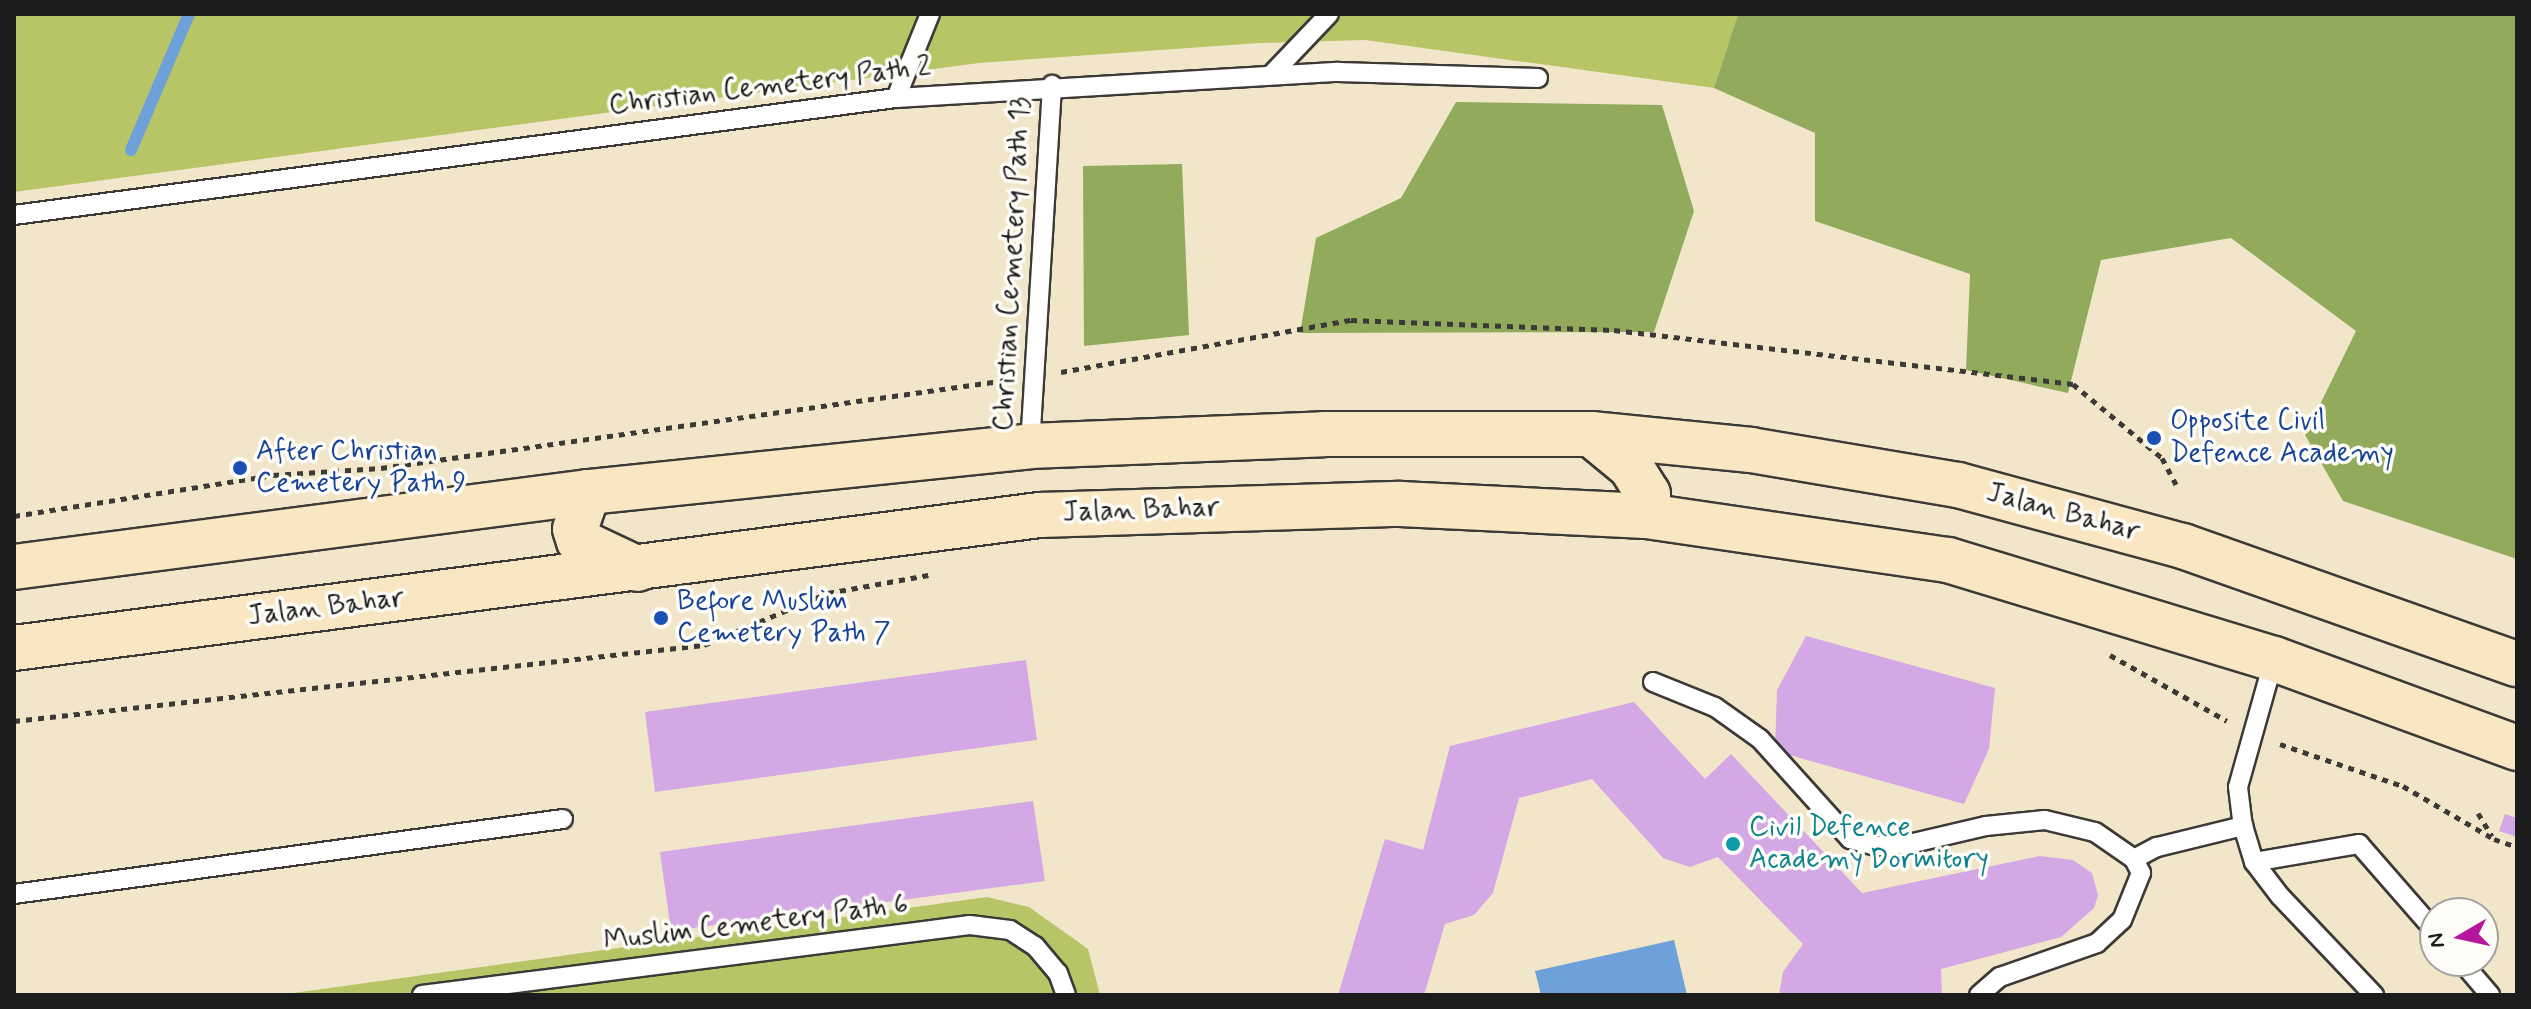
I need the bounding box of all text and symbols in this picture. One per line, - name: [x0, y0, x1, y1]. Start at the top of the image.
- street label: Christian Cemetery Path 2: [608, 51, 932, 123]
- street label: Christian Cemetery Path 13: [988, 97, 1038, 431]
- place label: Opposite Civil Defence Academy: [2170, 405, 2394, 471]
- marker: Opposite Civil Defence Academy: [2145, 429, 2163, 447]
- place label: After Christian Cemetery Path 9: [256, 435, 464, 501]
- marker: After Christian Cemetery Path 9: [231, 459, 249, 477]
- street label: Jalan Bahar: [1984, 477, 2142, 549]
- street label: Jalan Bahar: [1063, 492, 1219, 530]
- street label: Jalan Bahar: [248, 582, 404, 634]
- place label: Before Muslim Cemetery Path 7: [677, 585, 888, 651]
- marker: Before Muslim Cemetery Path 7: [652, 609, 670, 627]
- place label: Civil Defence Academy Dormitory: [1749, 811, 2001, 877]
- marker: Civil Defence Academy Dormitory: [1724, 835, 1742, 853]
- street label: Muslim Cemetery Path 6: [603, 889, 909, 959]
- north arrow: [2419, 897, 2499, 977]
- text: N: [2422, 931, 2452, 950]

